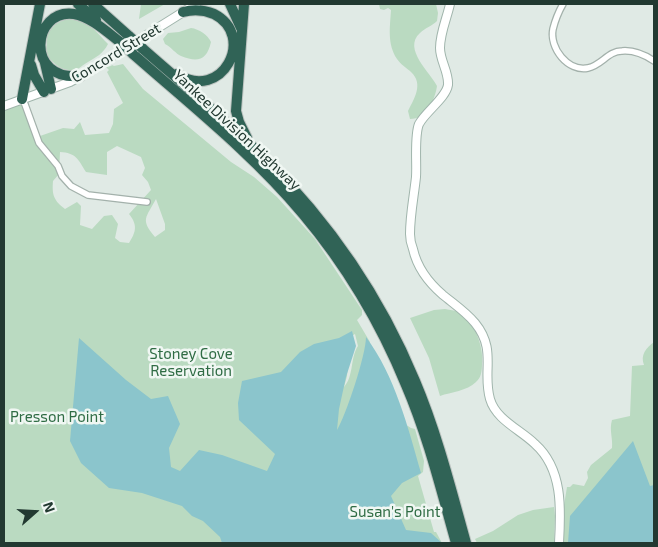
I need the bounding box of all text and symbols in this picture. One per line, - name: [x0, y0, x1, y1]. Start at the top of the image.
- street label: Concord Street: [68, 19, 164, 87]
- street label: Yankee Division Highway: [169, 66, 305, 194]
- park label: Stoney Cove Reservation: [149, 345, 233, 380]
- park label: Presson Point: [10, 408, 104, 426]
- north arrow: [10, 487, 60, 537]
- text: N: [40, 499, 59, 514]
- park label: Susan's Point: [350, 503, 440, 521]

